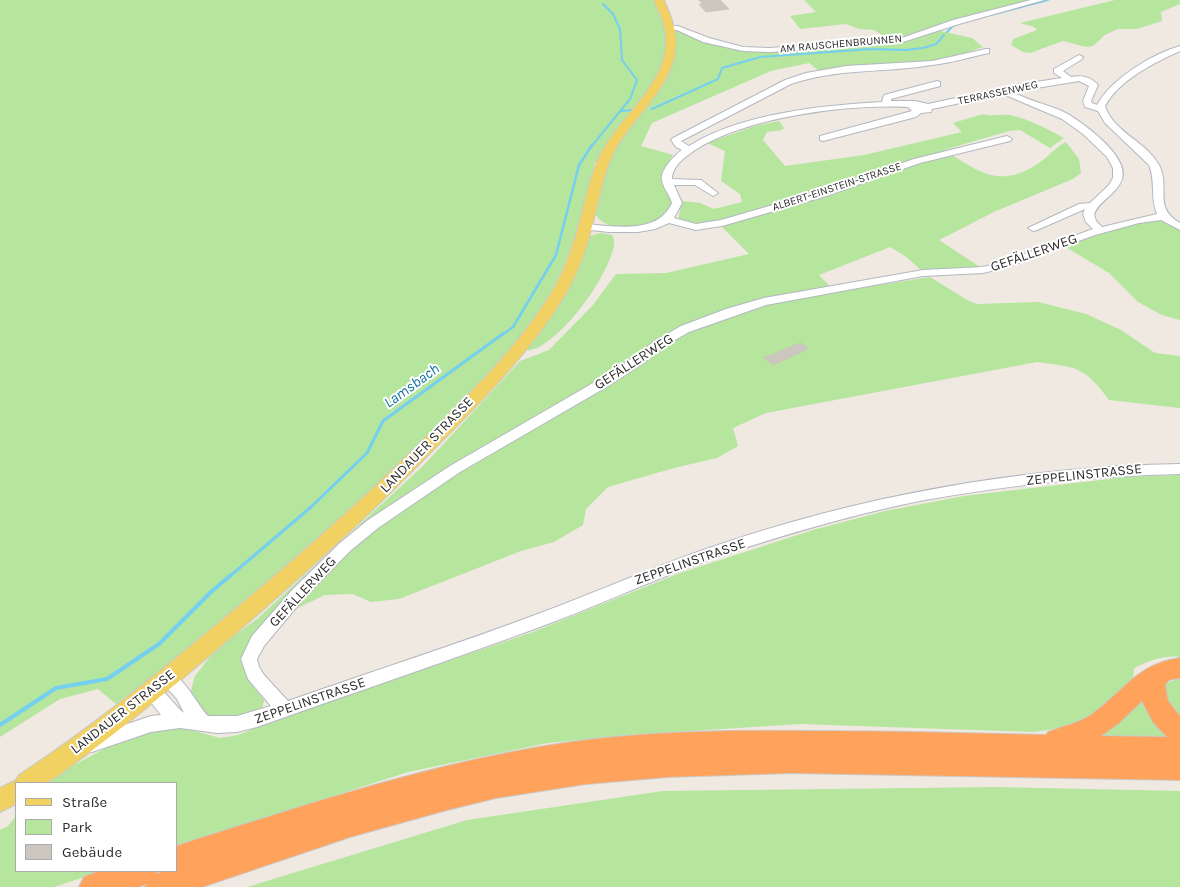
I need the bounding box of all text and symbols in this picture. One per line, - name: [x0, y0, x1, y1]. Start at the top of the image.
- street label: AM RAUSCHENBRUNNEN: [779, 32, 903, 56]
- street label: TERRASSENWEG: [957, 78, 1039, 108]
- street label: ALBERT-EINSTEIN-STRASSE: [771, 160, 903, 214]
- street label: GEFÄLLERWEG: [989, 230, 1079, 276]
- street label: GEFÄLLERWEG: [592, 330, 676, 394]
- water label: Lamsbach: [381, 360, 443, 412]
- street label: LANDAUER STRASSE: [377, 393, 477, 497]
- street label: ZEPPELINSTRASSE: [1025, 461, 1143, 489]
- street label: ZEPPELINSTRASSE: [632, 535, 748, 589]
- street label: GEFÄLLERWEG: [266, 553, 340, 631]
- street label: LANDAUER STRASSE: [68, 666, 178, 758]
- street label: ZEPPELINSTRASSE: [252, 674, 368, 728]
- legend: [15, 782, 178, 872]
- text: Straße: [62, 793, 107, 811]
- text: Park: [62, 818, 92, 836]
- text: Gebäude: [62, 843, 122, 861]

